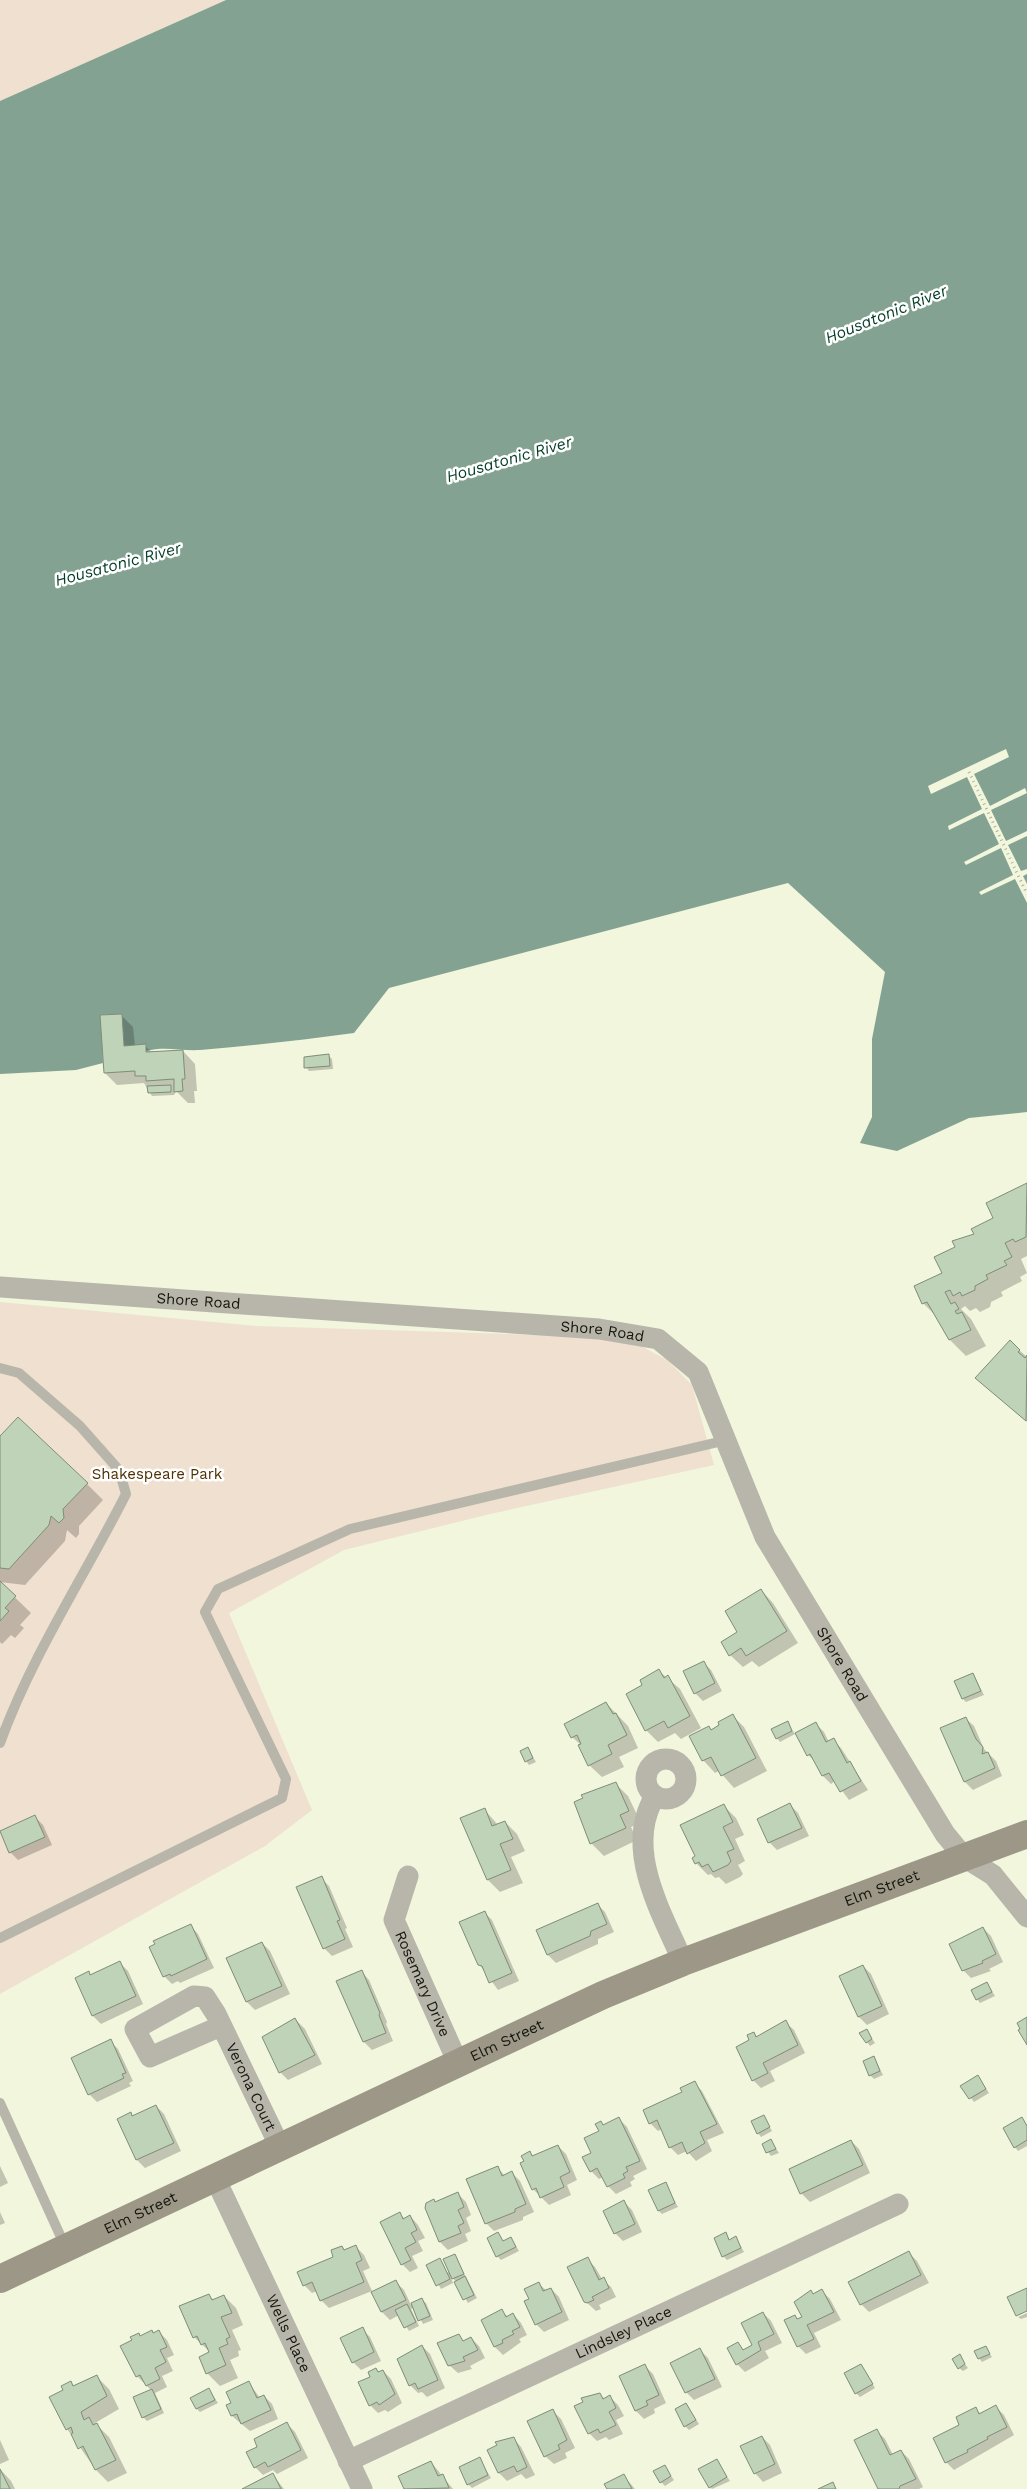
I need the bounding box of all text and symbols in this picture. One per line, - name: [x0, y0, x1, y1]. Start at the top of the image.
- water label: Housatonic River: [822, 281, 950, 347]
- water label: Housatonic River: [444, 432, 575, 486]
- water label: Housatonic River: [53, 538, 184, 590]
- street label: Shore Road: [156, 1289, 241, 1313]
- street label: Shore Road: [560, 1317, 646, 1346]
- park label: Shakespeare Park: [92, 1465, 223, 1483]
- street label: Shore Road: [813, 1624, 872, 1705]
- street label: Elm Street: [842, 1866, 922, 1910]
- street label: Rosemary Drive: [391, 1928, 454, 2039]
- street label: Elm Street: [467, 2015, 547, 2065]
- street label: Verona Court: [222, 2040, 280, 2135]
- street label: Elm Street: [101, 2188, 180, 2238]
- street label: Wells Place: [262, 2292, 315, 2375]
- street label: Lindsley Place: [572, 2302, 674, 2363]

